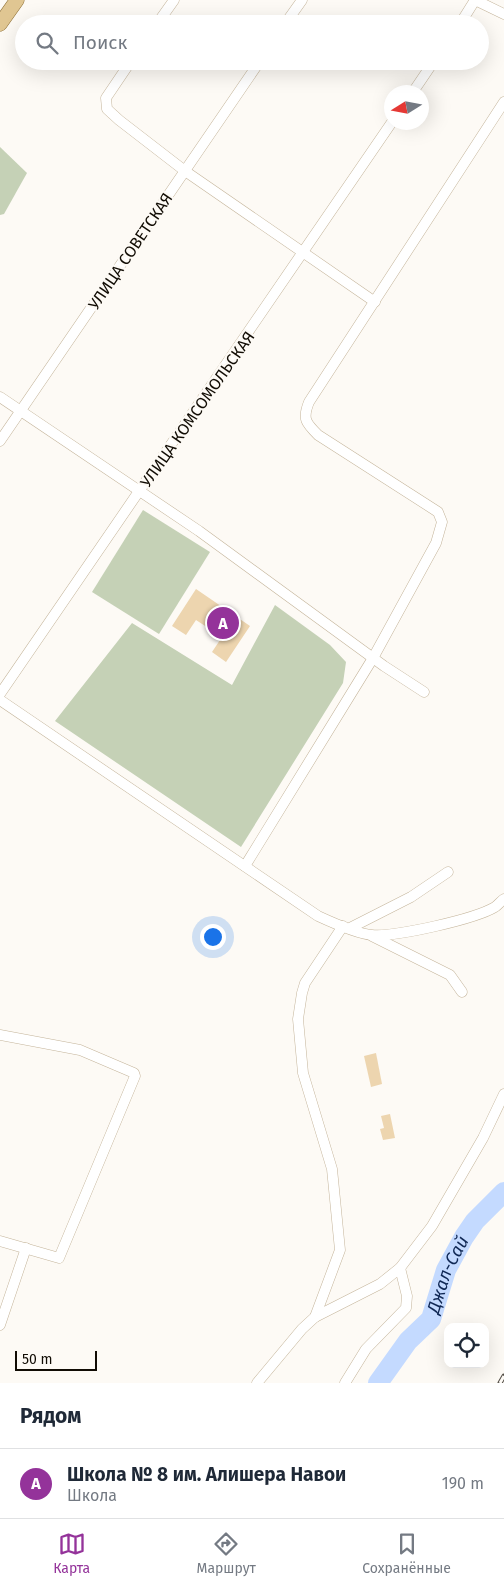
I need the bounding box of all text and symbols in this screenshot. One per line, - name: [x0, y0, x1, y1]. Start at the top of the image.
- search box: [15, 15, 489, 70]
- icon: search: [33, 29, 61, 57]
- text: Поиск: [73, 31, 127, 54]
- north arrow: [384, 85, 429, 130]
- street label: УЛИЦА СОВЕТСКАЯ: [84, 189, 177, 313]
- street label: УЛИЦА КОМСОМОЛЬСКАЯ: [136, 328, 258, 491]
- pin: A: [207, 604, 239, 642]
- your location: [200, 924, 226, 950]
- water label: Джал-Сай: [422, 1232, 474, 1318]
- map controls: [444, 1323, 489, 1368]
- button: locate: [444, 1323, 489, 1368]
- scale bar: [15, 1348, 98, 1371]
- text: 50 m: [22, 1351, 53, 1368]
- text: Рядом: [20, 1403, 81, 1429]
- text: Школа № 8 им. Алишера Навои: [67, 1463, 346, 1486]
- text: A: [31, 1474, 41, 1493]
- text: 190 m: [442, 1474, 484, 1493]
- text: Школа: [67, 1486, 117, 1505]
- tab: Карта: [53, 1530, 90, 1577]
- tab: Маршрут: [197, 1530, 256, 1577]
- tab: Сохранённые: [362, 1530, 451, 1577]

